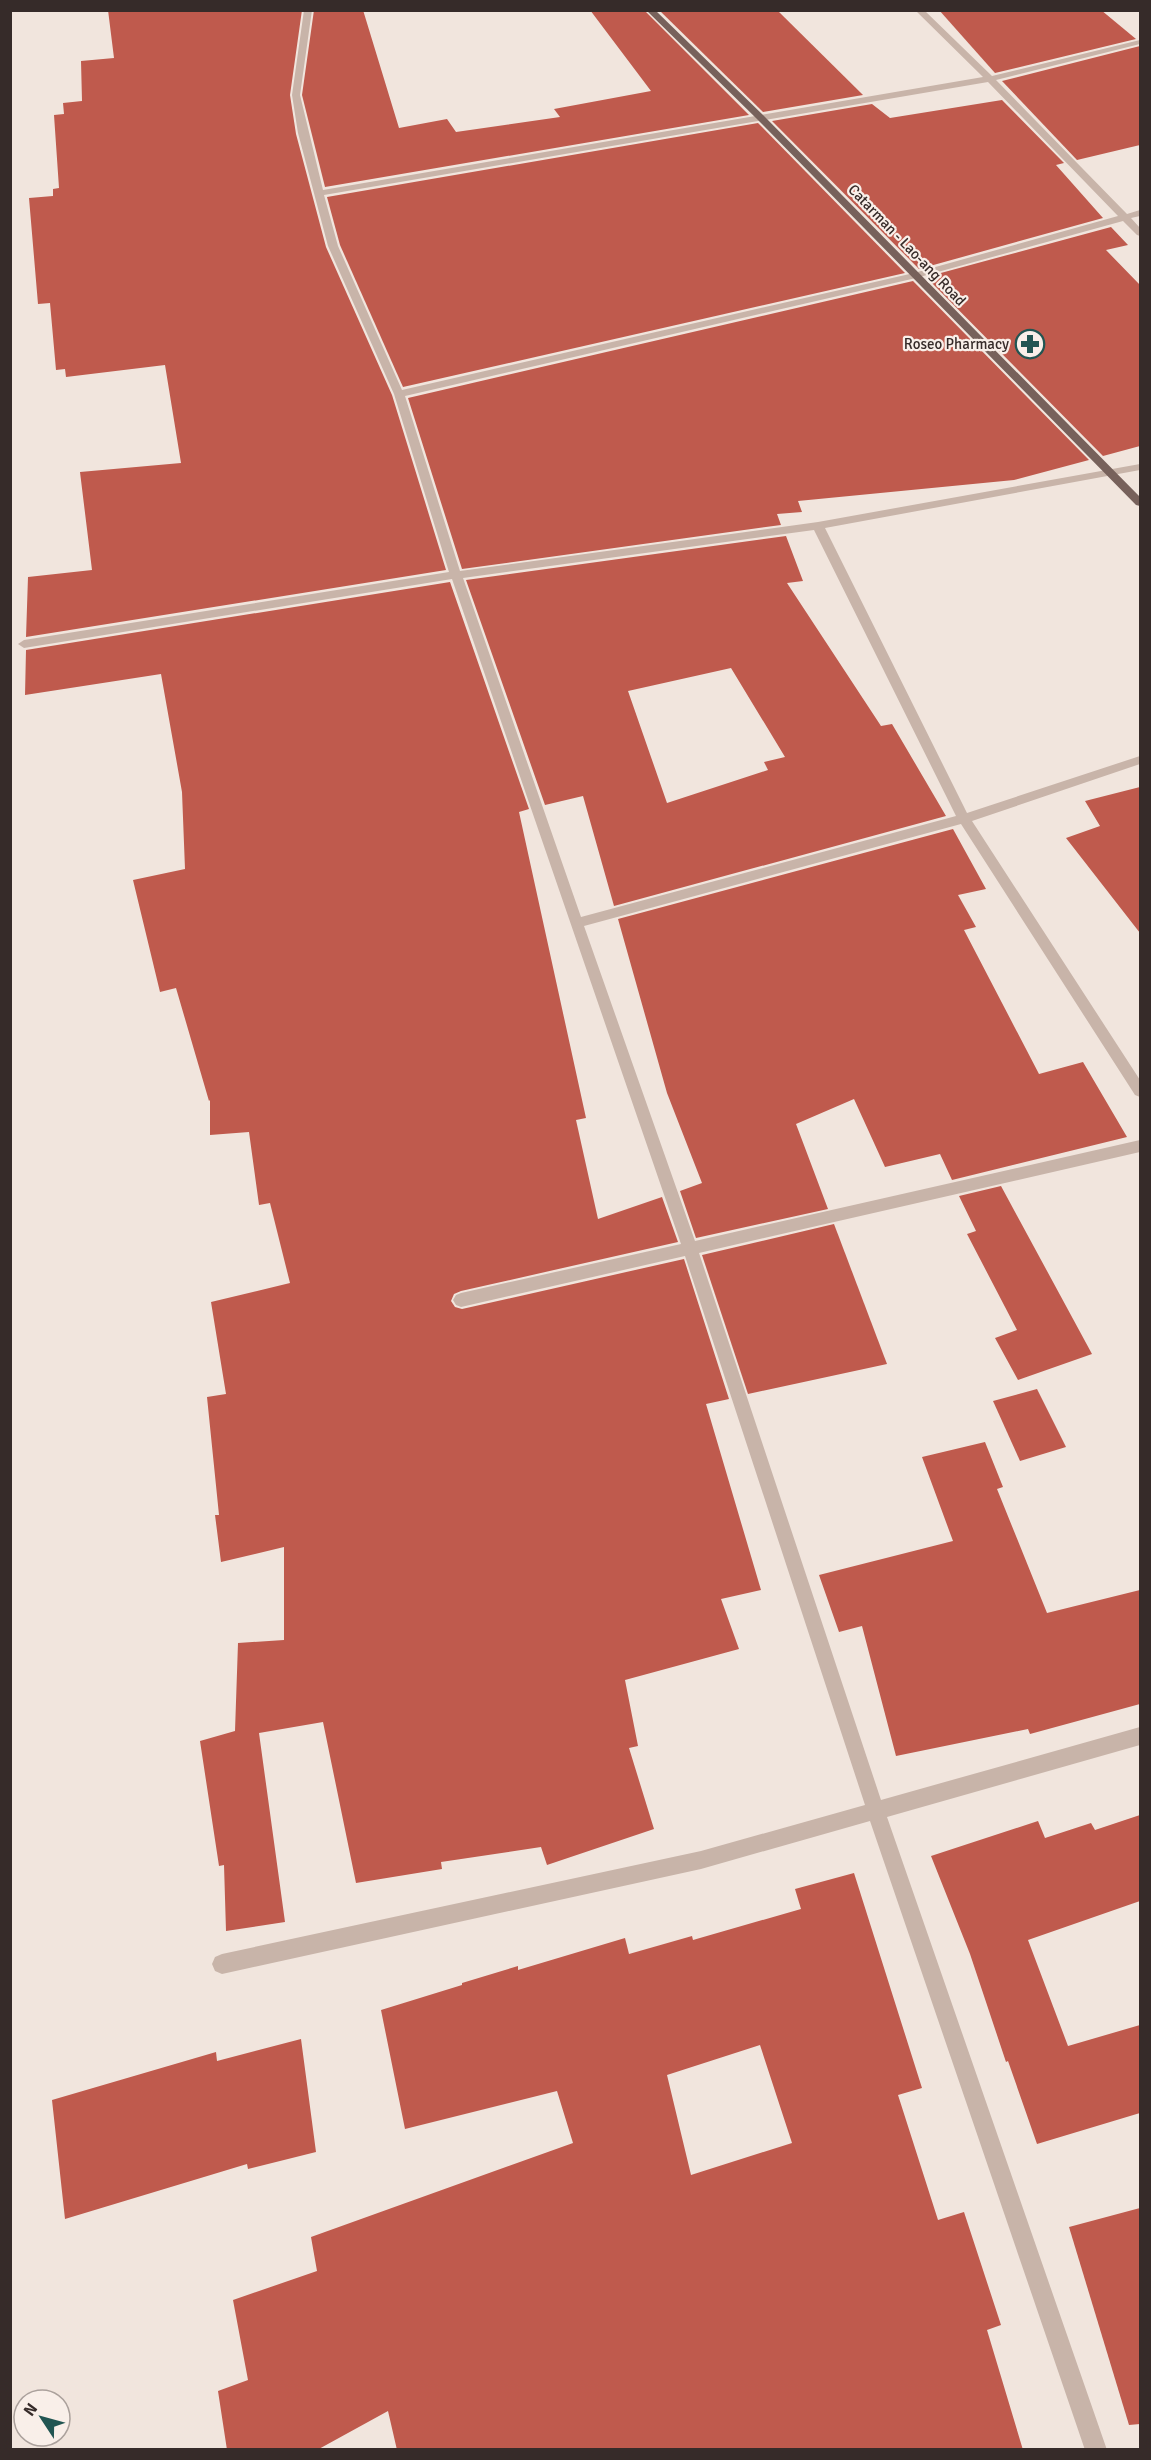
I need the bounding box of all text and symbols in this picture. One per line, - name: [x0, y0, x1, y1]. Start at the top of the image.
- street label: Catarman - Lao-ang Road: [844, 181, 970, 309]
- pharmacy icon: Roseo Pharmacy: [1014, 328, 1046, 360]
- place label: Roseo Pharmacy: [904, 335, 1009, 353]
- north arrow: [12, 2388, 72, 2448]
- text: N: [19, 2399, 42, 2420]

